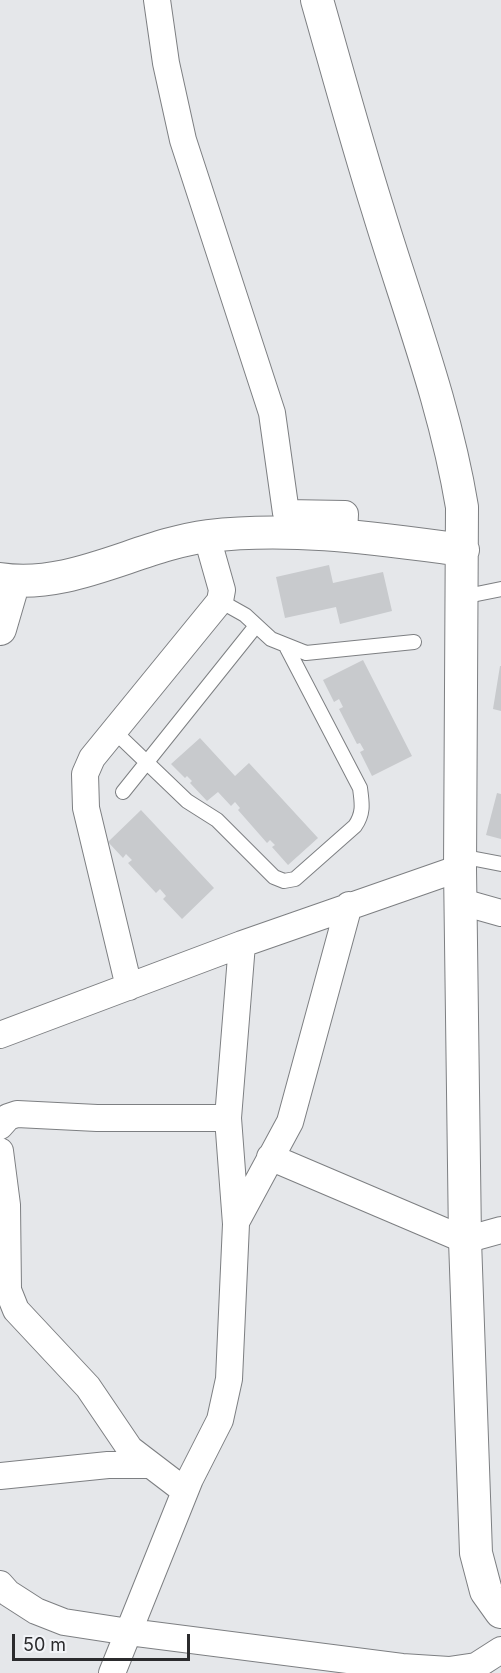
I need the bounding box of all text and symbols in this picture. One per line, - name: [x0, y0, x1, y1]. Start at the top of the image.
- scale bar: [15, 1622, 194, 1660]
- text: 50 m: [23, 1634, 66, 1655]

